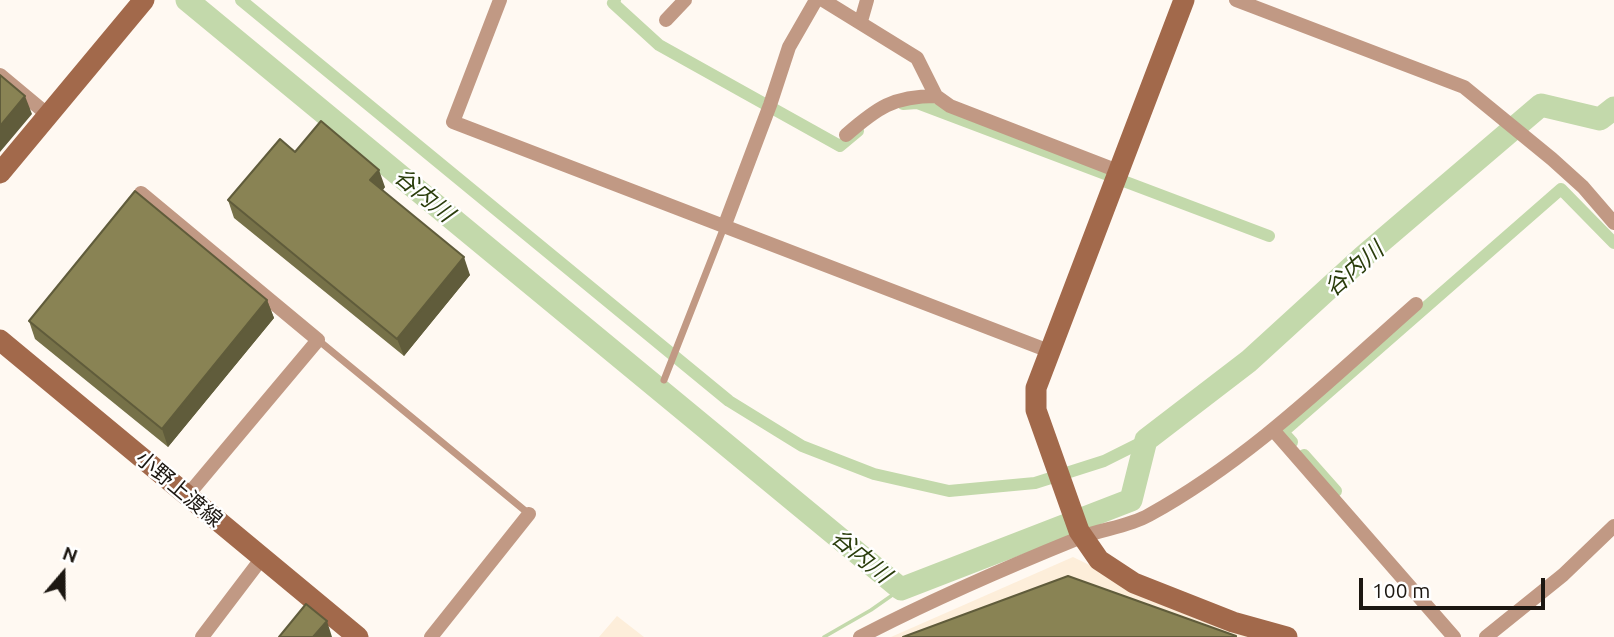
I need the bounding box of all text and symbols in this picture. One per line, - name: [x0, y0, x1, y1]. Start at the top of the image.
- water label: 谷内川: [389, 162, 459, 228]
- water label: 谷内川: [1319, 236, 1389, 302]
- street label: 小野上渡線: [131, 446, 227, 532]
- water label: 谷内川: [826, 523, 896, 589]
- north arrow: [28, 539, 98, 609]
- text: N: [60, 542, 81, 567]
- scale bar: [1362, 564, 1548, 608]
- text: 100 m: [1372, 578, 1430, 602]

